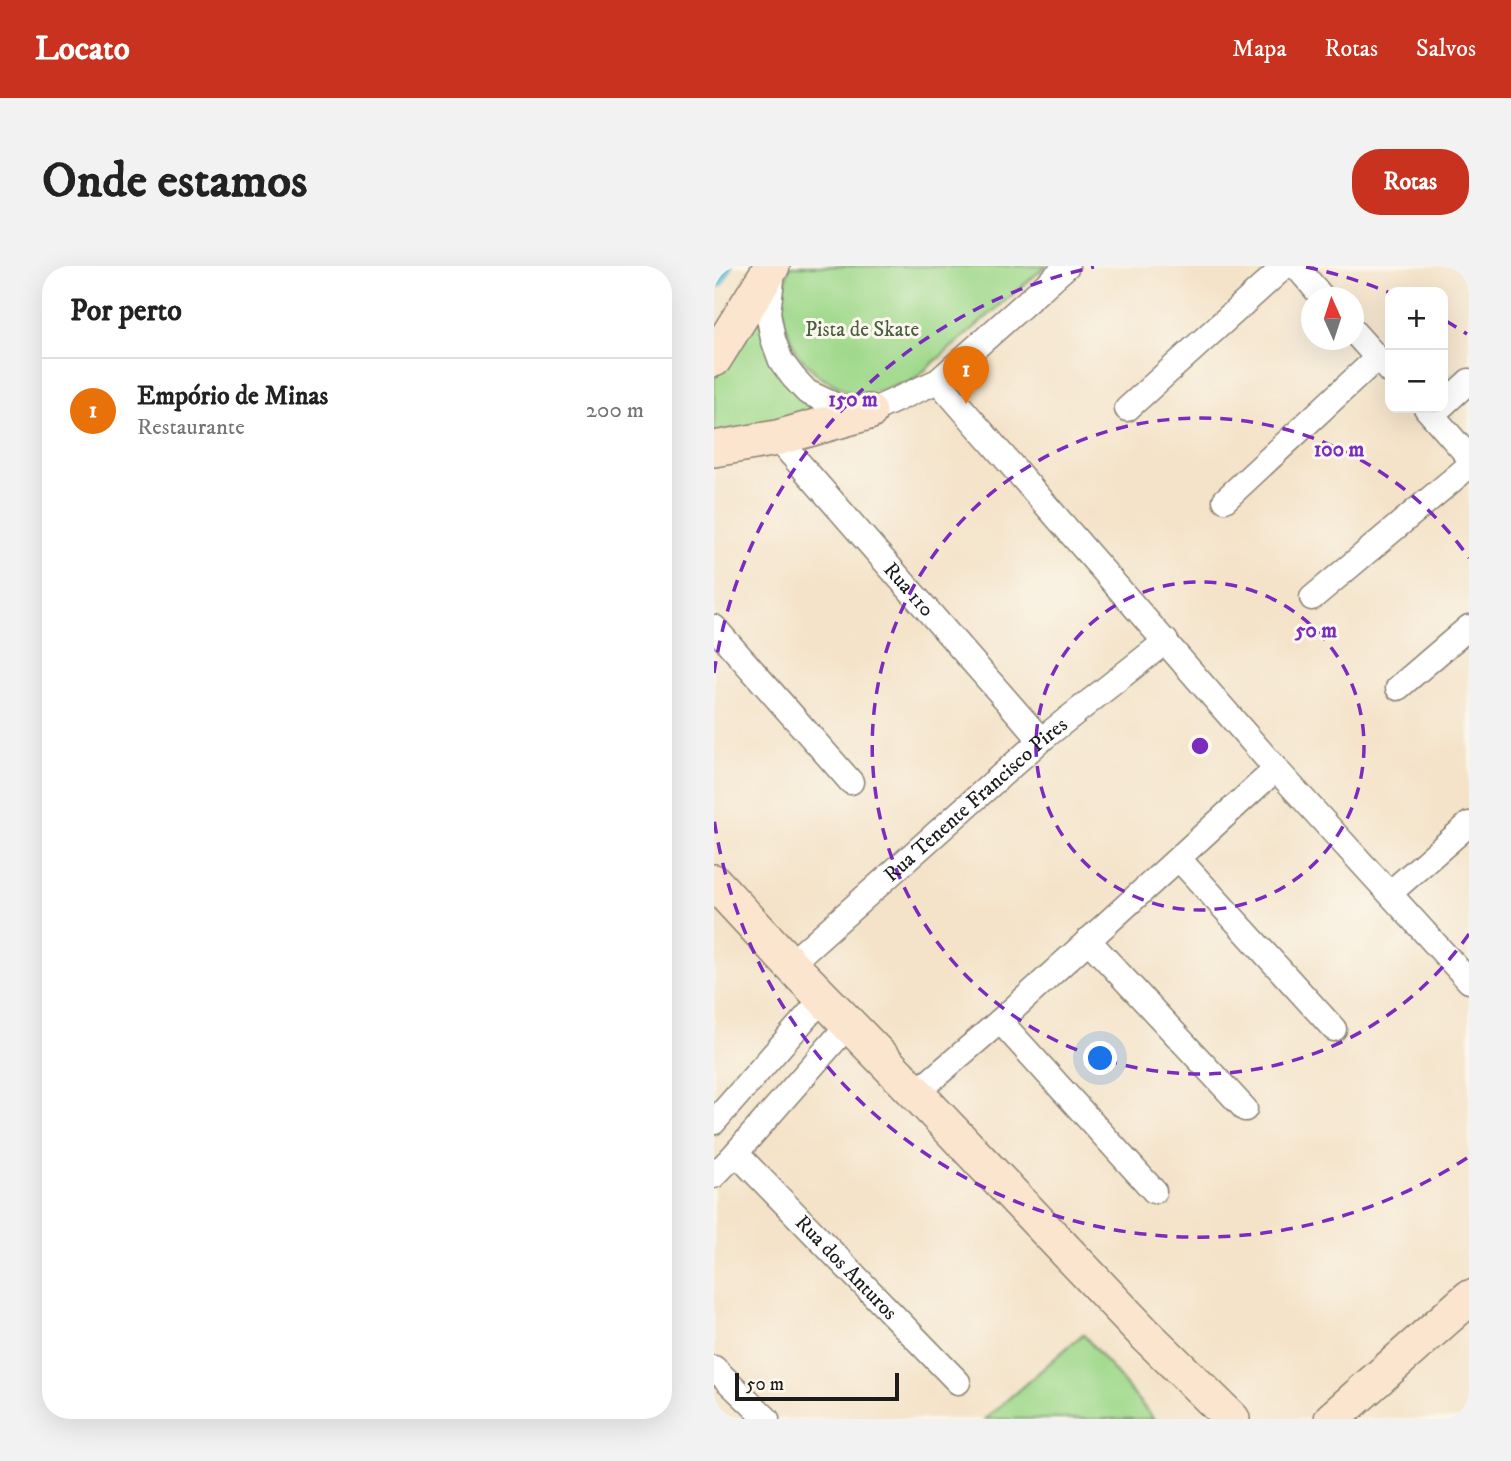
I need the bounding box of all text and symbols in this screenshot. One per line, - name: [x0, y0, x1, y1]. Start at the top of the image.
- text: Locato: [35, 29, 130, 70]
- text: Mapa: [1232, 34, 1287, 64]
- text: Rotas: [1325, 34, 1378, 64]
- text: Salvos: [1416, 34, 1476, 64]
- button: Rotas: [1352, 149, 1469, 215]
- text: Onde estamos: [42, 151, 307, 213]
- north arrow: [1301, 287, 1364, 350]
- map controls: [1385, 287, 1448, 413]
- button: +: [1385, 287, 1448, 350]
- text: Por perto: [70, 293, 182, 330]
- park label: Pista de Skate: [805, 317, 919, 343]
- pin: 1: [943, 346, 989, 404]
- button: −: [1385, 350, 1448, 413]
- text: Empório de Minas: [137, 380, 328, 413]
- text: 150 m: [828, 387, 878, 413]
- text: 1: [89, 396, 97, 425]
- text: 200 m: [586, 396, 644, 425]
- text: Restaurante: [137, 413, 245, 442]
- text: 100 m: [1314, 437, 1364, 463]
- street label: Rua 110: [878, 557, 939, 623]
- text: 50 m: [1294, 618, 1337, 644]
- street label: Rua Tenente Francisco Pires: [879, 712, 1073, 888]
- centre of rings: [1188, 734, 1212, 758]
- your location: [1083, 1041, 1117, 1075]
- street label: Rua dos Anturos: [789, 1210, 903, 1326]
- scale bar: [735, 1370, 900, 1402]
- text: 50 m: [746, 1373, 784, 1396]

